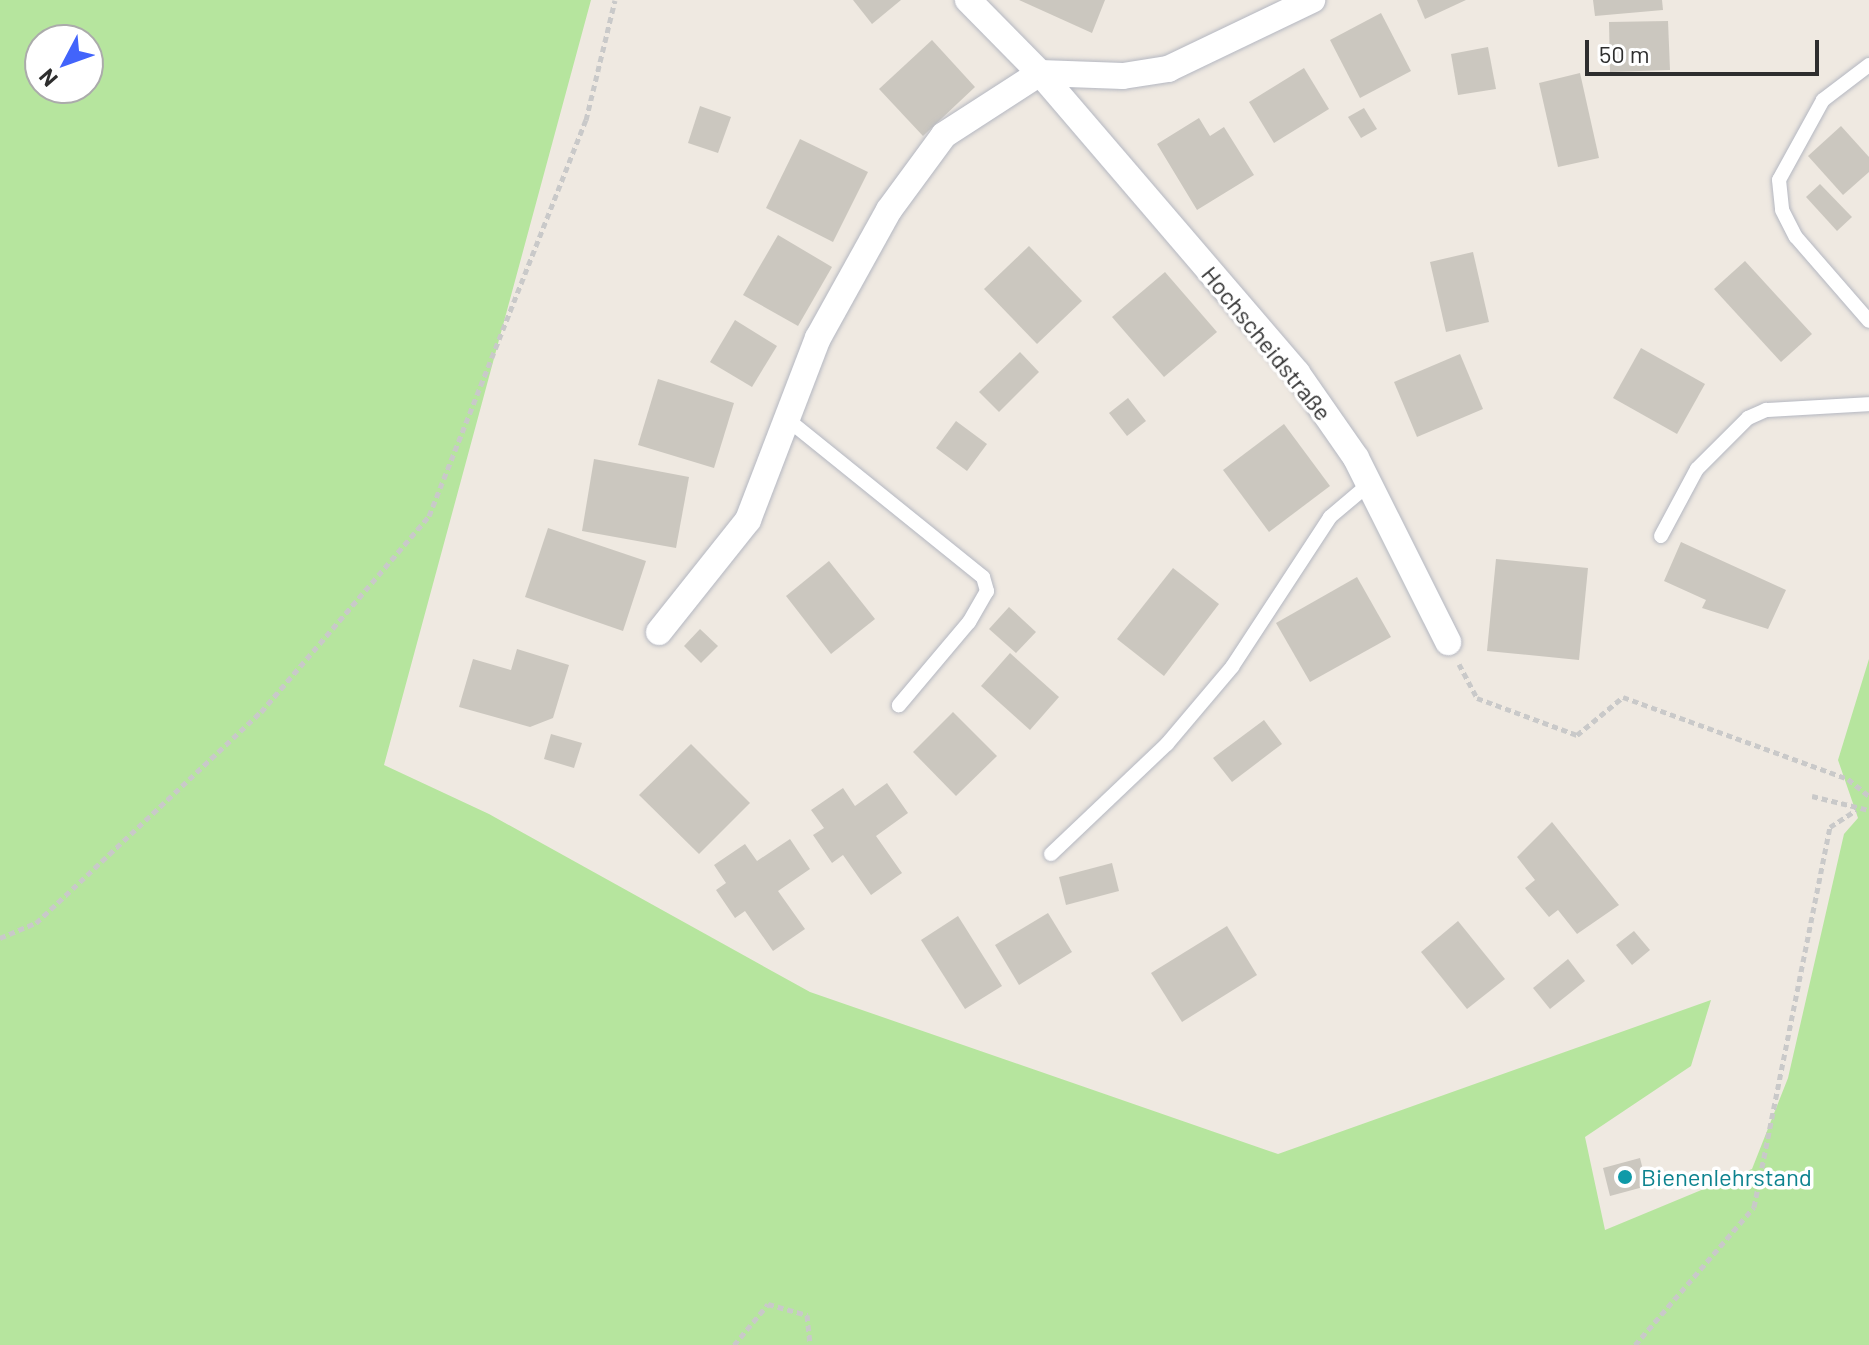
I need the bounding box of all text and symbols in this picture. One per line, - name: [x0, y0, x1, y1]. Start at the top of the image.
- north arrow: [24, 24, 104, 104]
- scale bar: [1589, 24, 1823, 74]
- text: 50 m: [1599, 39, 1650, 68]
- text: N: [33, 64, 62, 92]
- street label: Hochscheidstraße: [1196, 260, 1338, 426]
- place label: Bienenlehrstand: [1641, 1163, 1812, 1191]
- marker: Bienenlehrstand: [1616, 1168, 1634, 1186]

